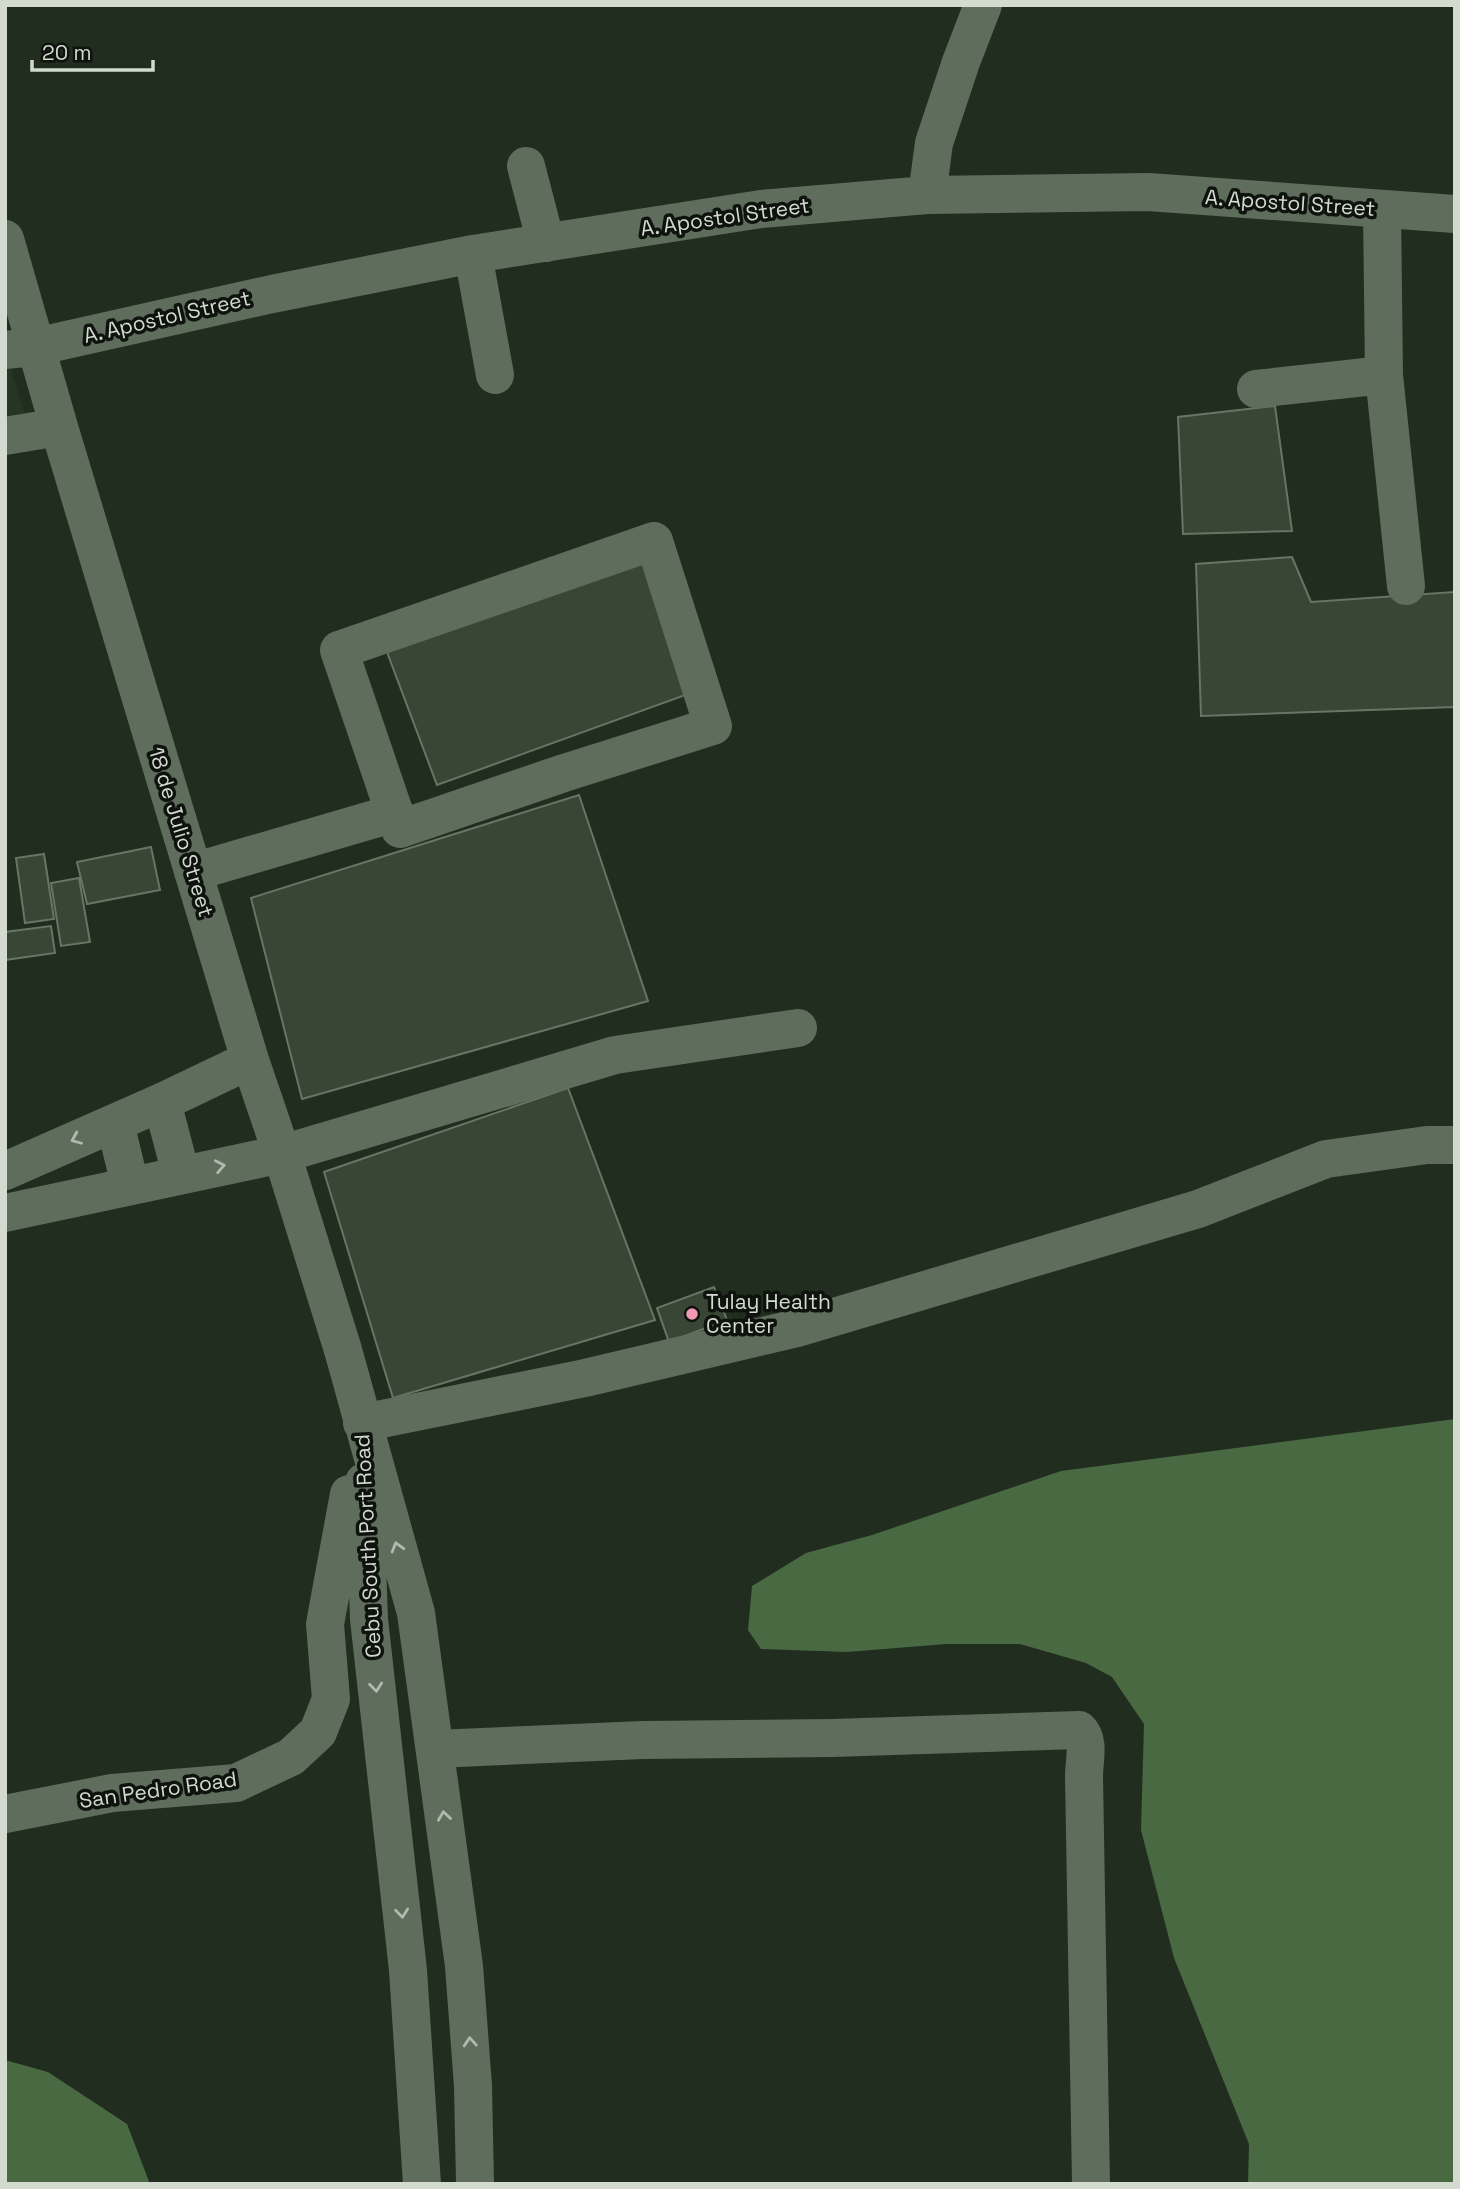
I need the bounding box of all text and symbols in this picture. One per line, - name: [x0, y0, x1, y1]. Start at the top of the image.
- scale bar: [32, 28, 152, 72]
- text: 20 m: [42, 39, 92, 66]
- street label: A. Apostol Street: [1204, 183, 1376, 222]
- street label: A. Apostol Street: [639, 191, 811, 242]
- street label: A. Apostol Street: [81, 284, 253, 349]
- street label: 18 de Julio Street: [143, 744, 220, 920]
- one-way arrow: [71, 1131, 84, 1145]
- one-way arrow: [214, 1160, 226, 1175]
- place label: Tulay Health Center: [706, 1288, 831, 1339]
- marker: Tulay Health Center: [684, 1306, 700, 1322]
- street label: Cebu South Port Road: [348, 1433, 387, 1659]
- one-way arrow: [391, 1542, 406, 1554]
- one-way arrow: [369, 1681, 384, 1693]
- street label: San Pedro Road: [77, 1765, 238, 1814]
- one-way arrow: [436, 1810, 451, 1822]
- one-way arrow: [394, 1907, 409, 1919]
- one-way arrow: [463, 2036, 478, 2047]

